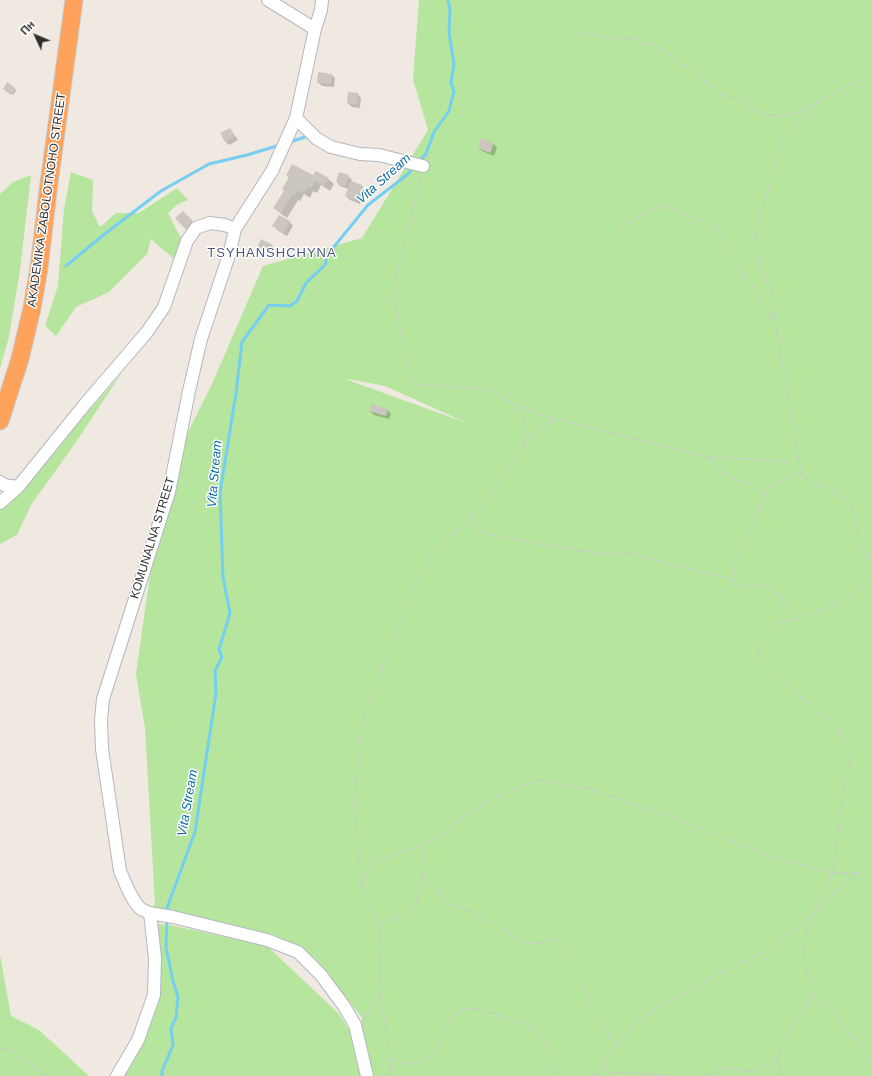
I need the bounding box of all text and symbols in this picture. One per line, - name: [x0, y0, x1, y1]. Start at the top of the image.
- north arrow: [16, 16, 56, 56]
- text: Пн: [18, 18, 37, 37]
- street label: AKADEMIKA ZABOLOTNOHO STREET: [25, 92, 69, 308]
- water label: Vita Stream: [354, 151, 414, 207]
- district label: TSYHANSHCHYNA: [207, 245, 337, 261]
- water label: Vita Stream: [204, 440, 226, 508]
- street label: KOMUNALNA STREET: [128, 475, 178, 601]
- water label: Vita Stream: [174, 768, 202, 838]

